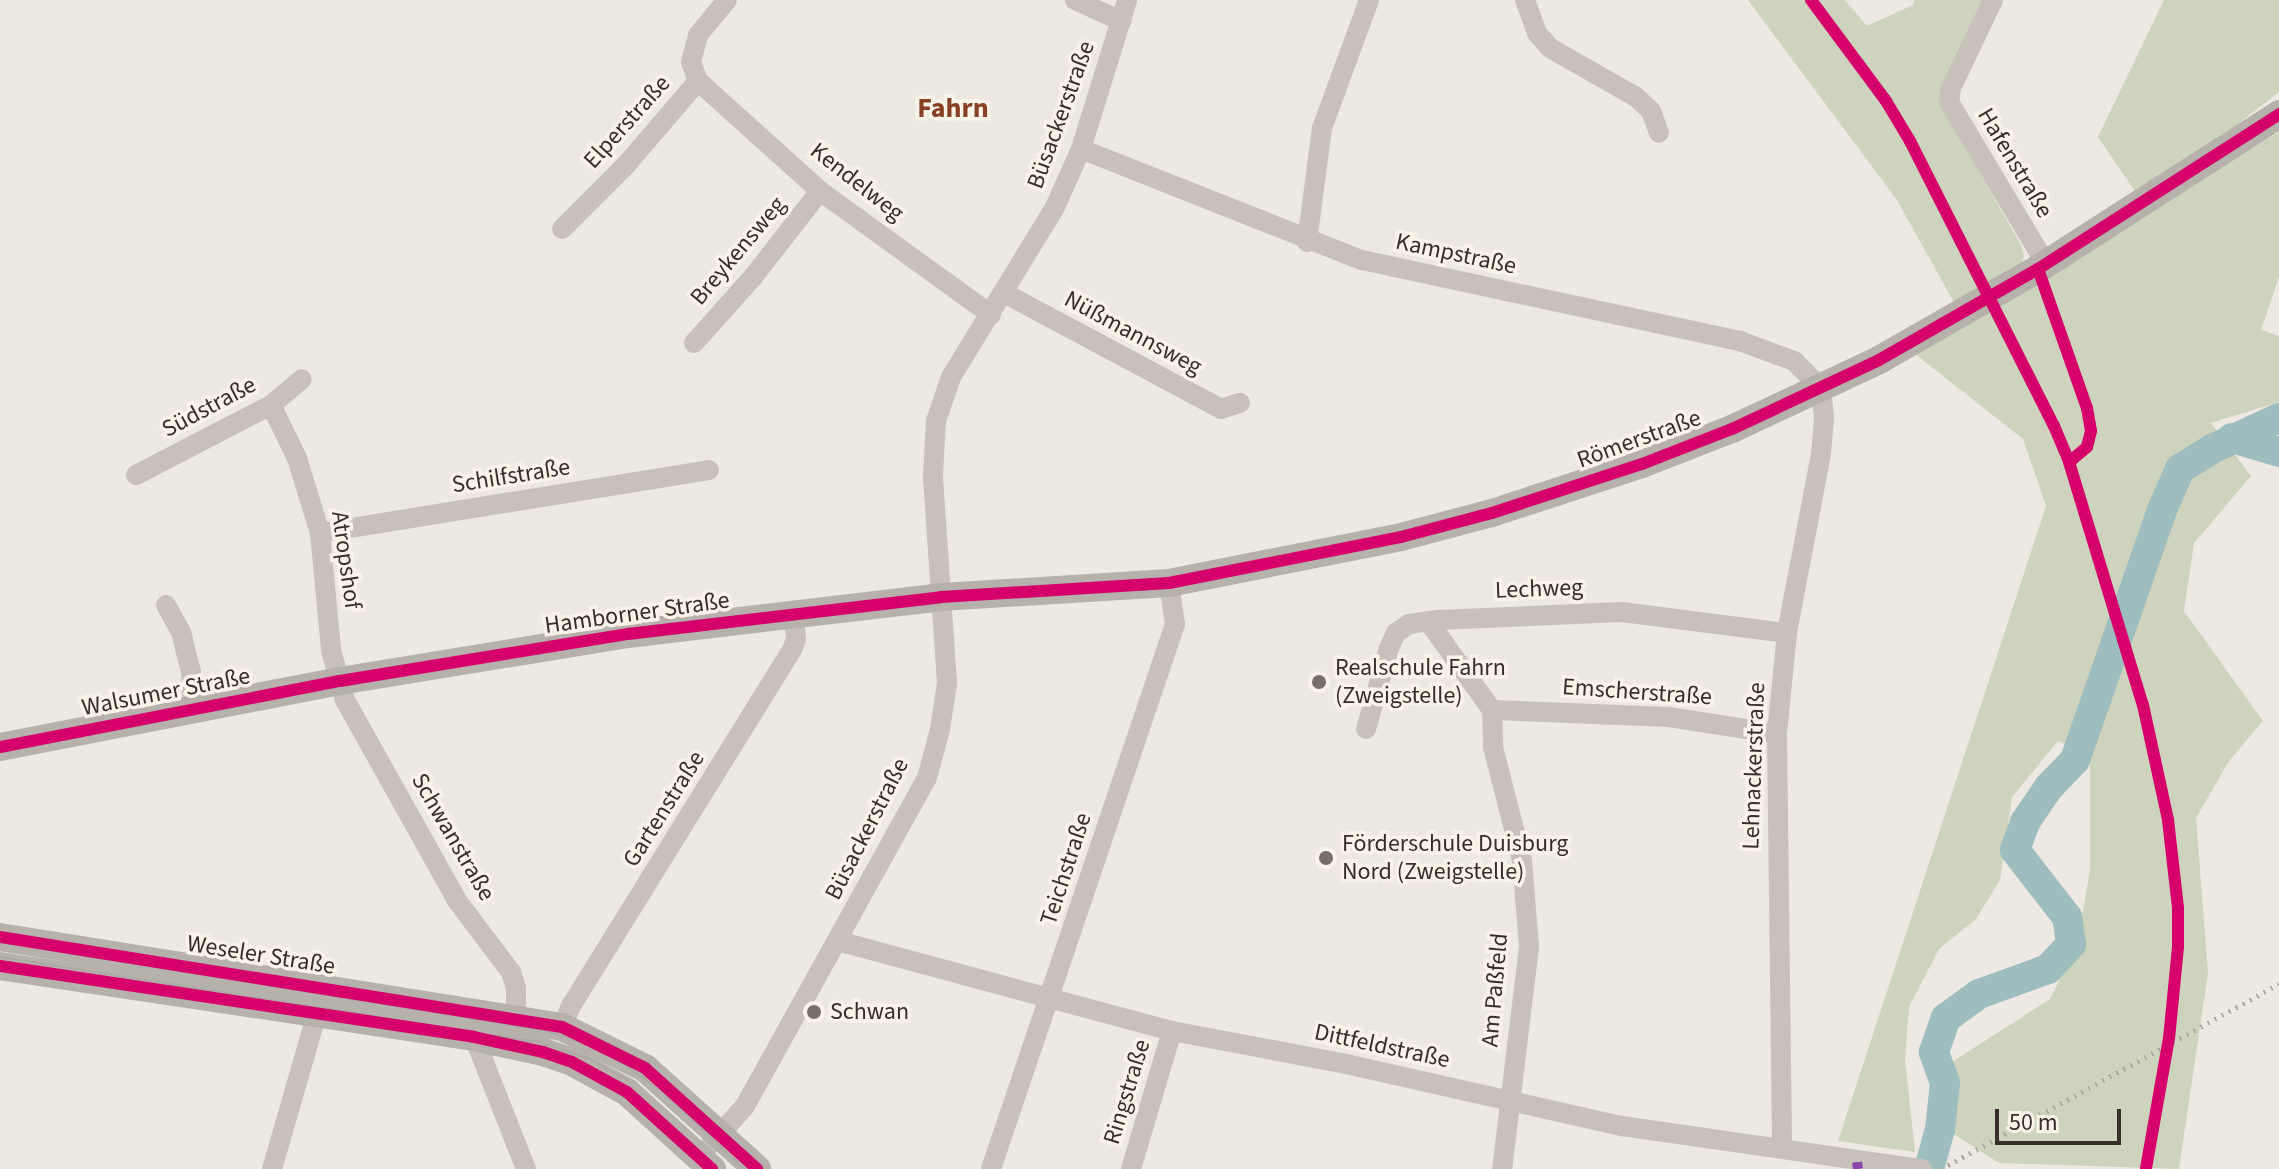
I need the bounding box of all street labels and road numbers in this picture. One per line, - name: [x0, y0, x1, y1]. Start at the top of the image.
- street label: Büsackerstraße: [1021, 37, 1101, 193]
- street label: Elperstraße: [578, 69, 676, 175]
- street label: Hafenstraße: [1971, 103, 2059, 223]
- street label: Kendelweg: [804, 136, 910, 228]
- street label: Breykensweg: [684, 191, 792, 311]
- street label: Kampstraße: [1393, 227, 1519, 281]
- street label: Nüßmannsweg: [1059, 285, 1207, 381]
- street label: Südstraße: [157, 370, 261, 444]
- street label: Römerstraße: [1573, 403, 1705, 475]
- street label: Schilfstraße: [450, 452, 572, 500]
- street label: Atropshof: [325, 509, 367, 611]
- street label: Lechweg: [1494, 573, 1584, 605]
- street label: Hamborner Straße: [543, 586, 731, 640]
- street label: Walsumer Straße: [79, 662, 253, 722]
- street label: Emscherstraße: [1561, 672, 1713, 712]
- street label: Lehnackerstraße: [1737, 682, 1771, 850]
- street label: Gartenstraße: [617, 746, 711, 872]
- street label: Büsackerstraße: [819, 753, 915, 905]
- street label: Schwanstraße: [405, 768, 501, 906]
- street label: Teichstraße: [1034, 809, 1098, 929]
- street label: Weseler Straße: [185, 929, 337, 981]
- street label: Am Paßfeld: [1476, 932, 1514, 1048]
- street label: Dittfeldstraße: [1312, 1018, 1452, 1074]
- street label: Ringstraße: [1097, 1036, 1157, 1148]

